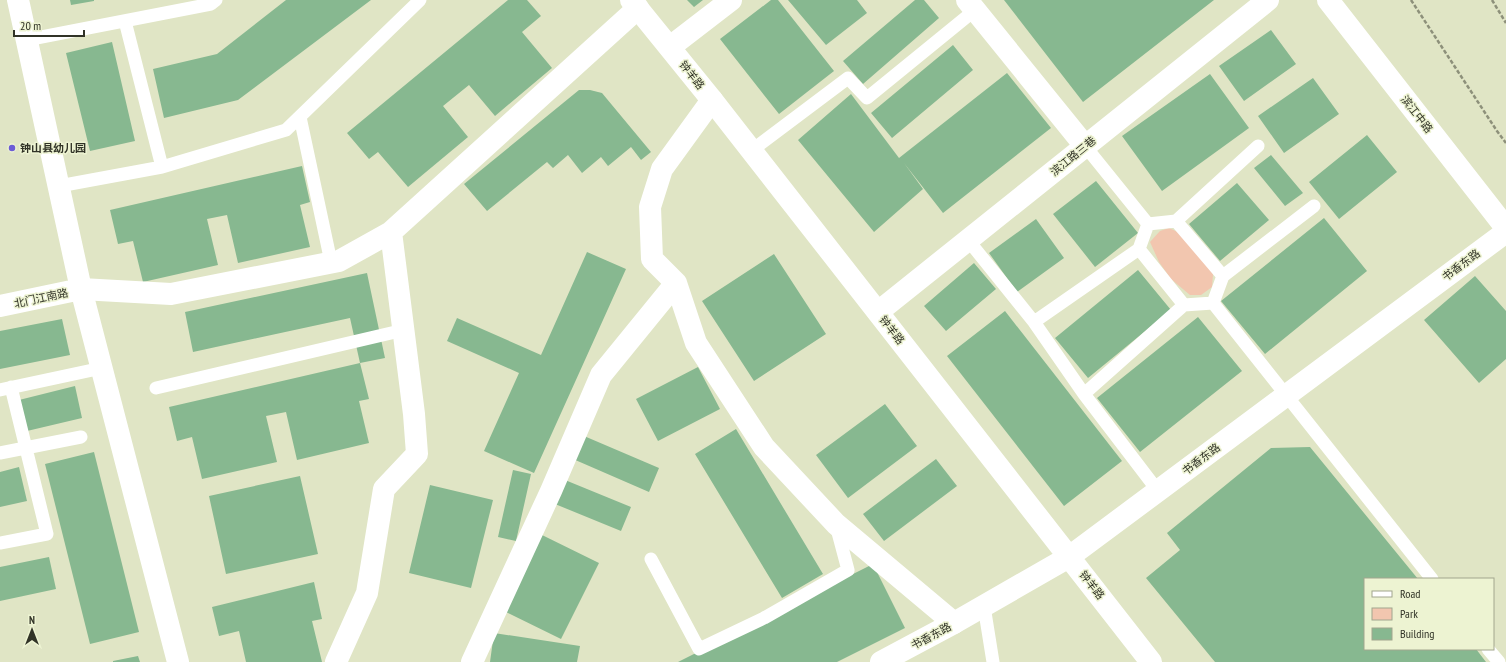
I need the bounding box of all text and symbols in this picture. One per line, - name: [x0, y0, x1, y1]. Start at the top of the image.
- scale bar: [14, 12, 84, 38]
- text: 20 m: [20, 18, 41, 33]
- street label: 钟羊路: [676, 58, 708, 92]
- street label: 滨江中路: [1398, 92, 1436, 136]
- street label: 滨江路三巷: [1047, 133, 1099, 179]
- place label: 钟山县幼儿园: [20, 141, 86, 155]
- marker: 钟山县幼儿园: [7, 143, 17, 153]
- street label: 书香东路: [1439, 246, 1483, 284]
- street label: 北门江南路: [13, 285, 69, 311]
- street label: 钟羊路: [876, 313, 908, 347]
- street label: 书香东路: [1179, 440, 1223, 478]
- street label: 钟羊路: [1076, 568, 1108, 602]
- legend: [1364, 578, 1494, 650]
- text: Road: [1400, 586, 1420, 601]
- text: Park: [1400, 606, 1418, 621]
- north arrow: [12, 610, 52, 650]
- text: N: [29, 613, 35, 627]
- street label: 书香东路: [908, 619, 954, 653]
- text: Building: [1400, 626, 1435, 641]

